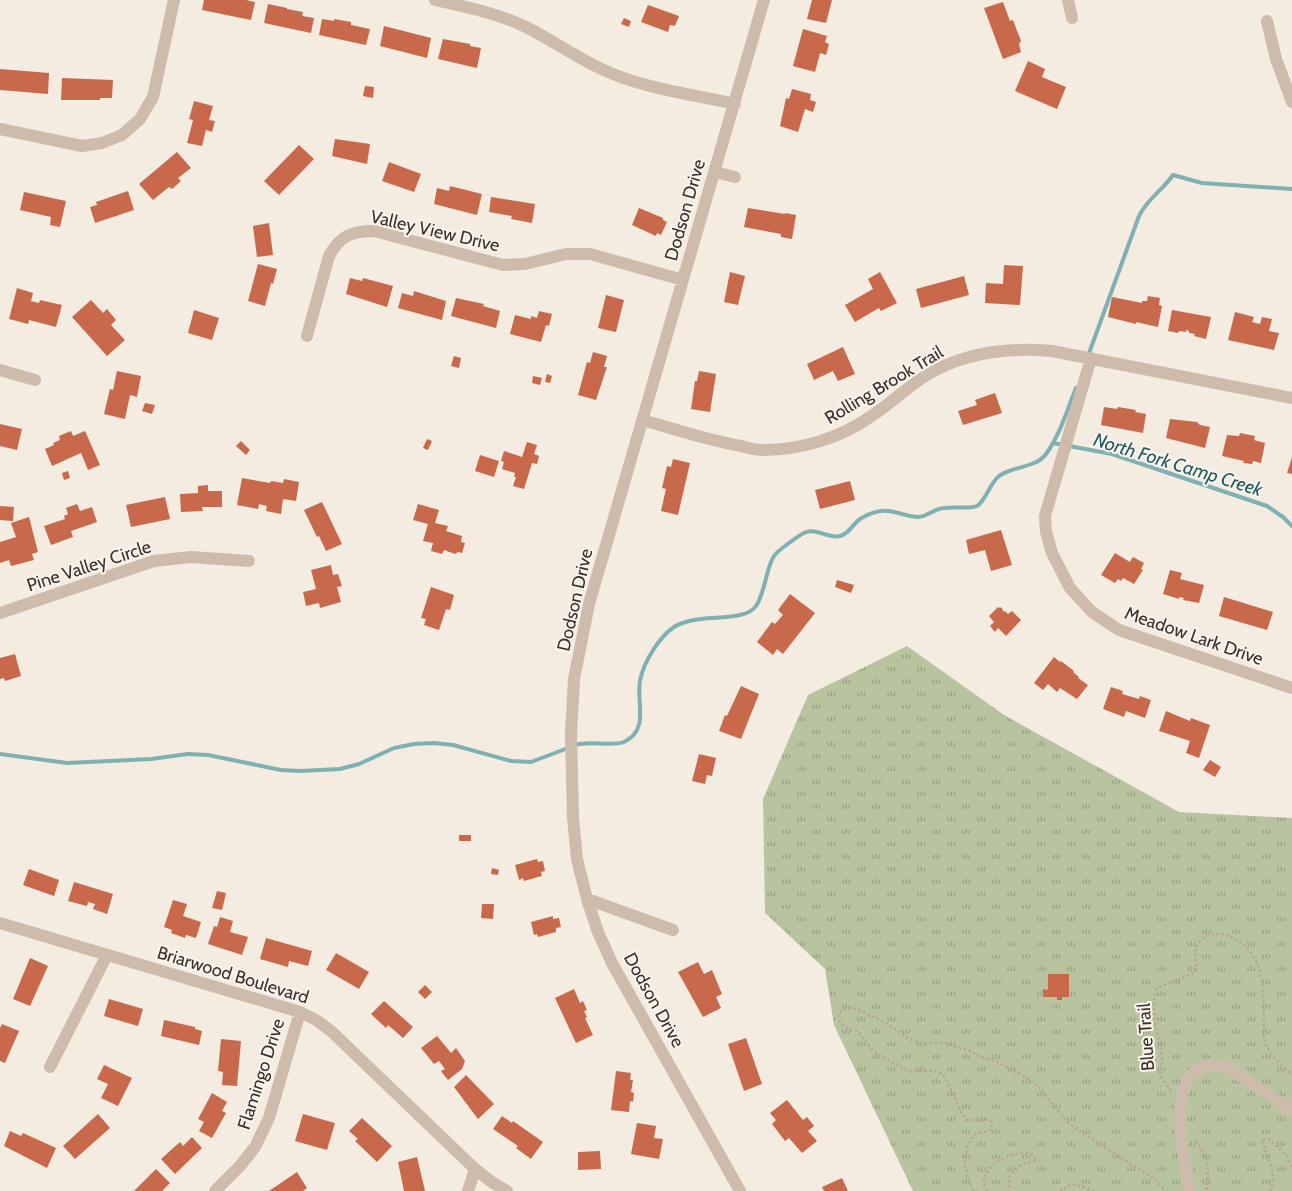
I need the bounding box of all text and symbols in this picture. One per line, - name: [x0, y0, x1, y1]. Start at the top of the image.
- street label: Dodson Drive: [660, 157, 710, 263]
- street label: Valley View Drive: [368, 205, 502, 257]
- street label: Rolling Brook Trail: [821, 341, 948, 429]
- water label: North Fork Camp Creek: [1091, 428, 1266, 501]
- street label: Pine Valley Circle: [24, 536, 154, 596]
- street label: Dodson Drive: [553, 547, 597, 653]
- street label: Meadow Lark Drive: [1122, 602, 1266, 670]
- street label: Briarwood Boulevard: [154, 941, 312, 1009]
- street label: Dodson Drive: [619, 949, 689, 1051]
- street label: Blue Trail: [1133, 1002, 1159, 1072]
- street label: Flamingo Drive: [233, 1016, 289, 1132]

